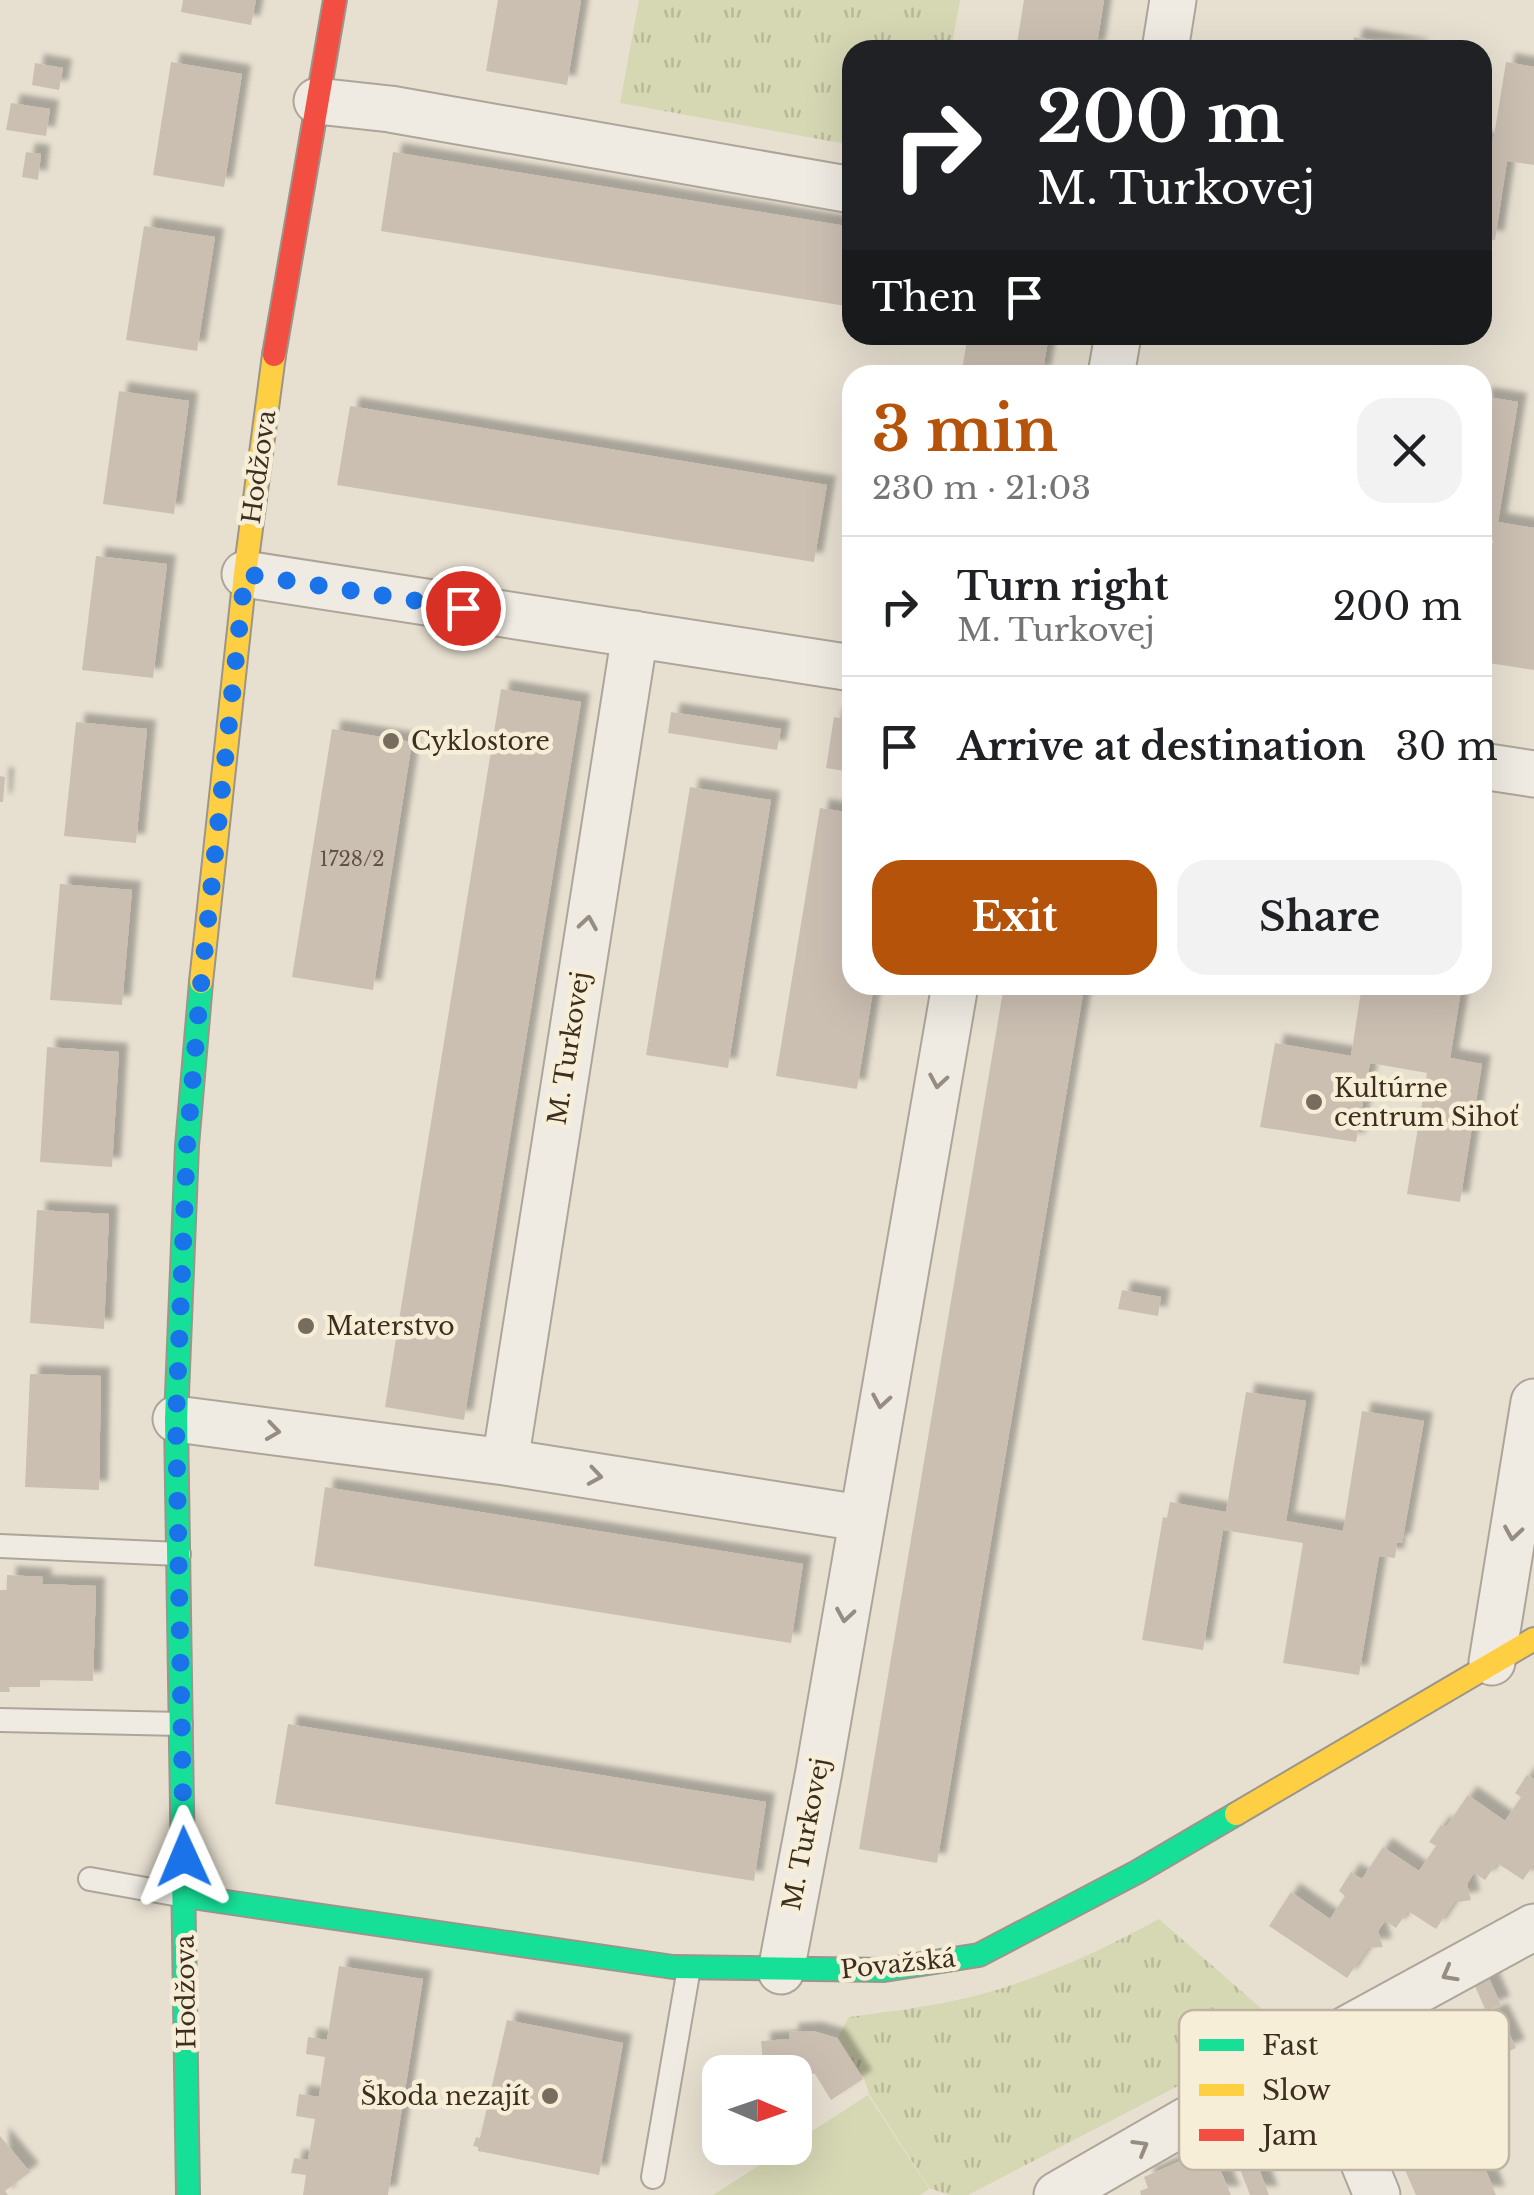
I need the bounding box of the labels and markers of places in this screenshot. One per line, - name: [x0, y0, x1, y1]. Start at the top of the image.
- pin: [421, 566, 506, 651]
- place label: Cyklostore: [411, 726, 550, 757]
- marker: Cyklostore: [380, 730, 402, 752]
- place label: Kultúrne centrum Sihoť: [1334, 1073, 1519, 1133]
- marker: Kultúrne centrum Sihoť: [1303, 1091, 1325, 1113]
- place label: Materstvo: [326, 1311, 455, 1342]
- marker: Materstvo: [295, 1315, 317, 1337]
- place label: Škoda nezajít: [360, 2080, 531, 2112]
- marker: Škoda nezajít: [539, 2085, 561, 2107]

